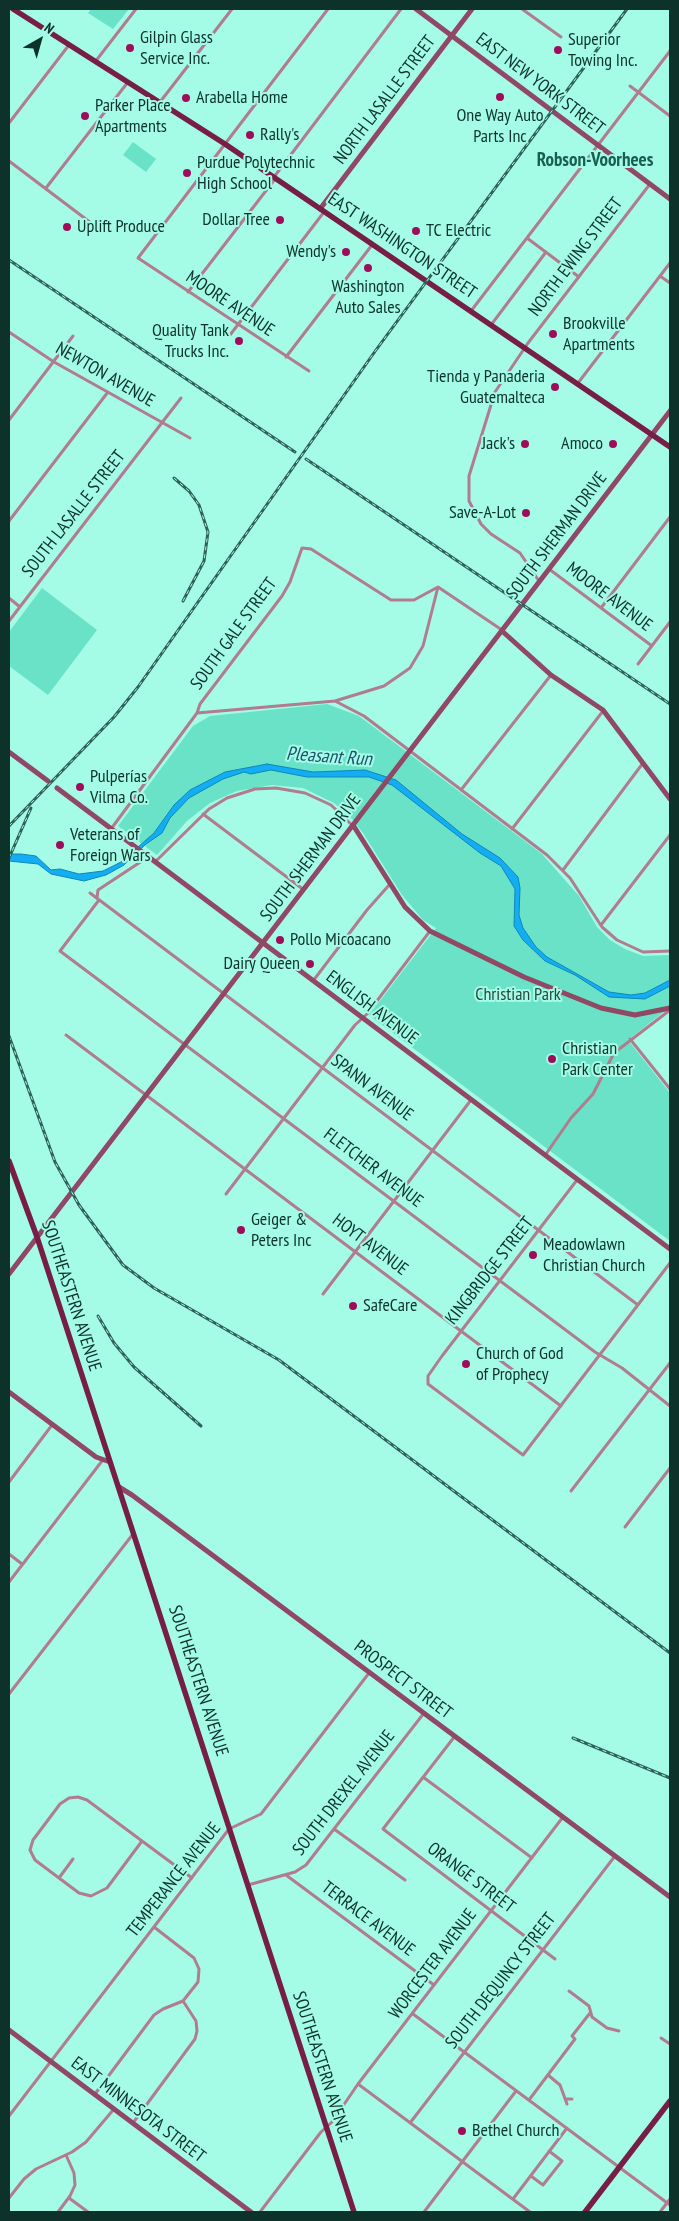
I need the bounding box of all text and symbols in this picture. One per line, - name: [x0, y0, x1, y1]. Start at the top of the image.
- north arrow: [15, 15, 65, 65]
- text: N: [41, 19, 58, 38]
- place label: Gilpin Glass Service Inc.: [140, 27, 213, 70]
- street label: EAST NEW YORK STREET: [471, 28, 609, 140]
- place label: Superior Towing Inc.: [568, 29, 638, 72]
- street label: NORTH LASALLE STREET: [330, 31, 440, 169]
- marker: Gilpin Glass Service Inc.: [124, 42, 136, 54]
- marker: Superior Towing Inc.: [552, 44, 564, 56]
- place label: Arabella Home: [196, 87, 288, 109]
- marker: One Way Auto Parts Inc: [494, 91, 506, 103]
- marker: Arabella Home: [180, 92, 192, 104]
- place label: Parker Place Apartments: [95, 95, 171, 138]
- place label: One Way Auto Parts Inc: [456, 105, 544, 148]
- marker: Parker Place Apartments: [79, 110, 91, 122]
- place label: Rally's: [260, 124, 299, 146]
- marker: Rally's: [244, 129, 256, 141]
- district label: Robson-Voorhees: [537, 150, 653, 172]
- place label: Purdue Polytechnic High School: [197, 152, 315, 194]
- marker: Purdue Polytechnic High School: [181, 167, 193, 179]
- street label: EAST WASHINGTON STREET: [324, 188, 480, 304]
- street label: NORTH EWING STREET: [524, 193, 628, 321]
- place label: Dollar Tree: [202, 209, 270, 231]
- marker: Dollar Tree: [274, 214, 286, 226]
- place label: Uplift Produce: [77, 216, 165, 238]
- place label: TC Electric: [426, 220, 491, 242]
- marker: Uplift Produce: [61, 221, 73, 233]
- marker: TC Electric: [410, 225, 422, 237]
- place label: Wendy's: [286, 241, 336, 263]
- marker: Wendy's: [340, 246, 352, 258]
- marker: Washington Auto Sales: [362, 262, 374, 274]
- street label: MOORE AVENUE: [182, 267, 278, 341]
- place label: Washington Auto Sales: [332, 276, 404, 318]
- place label: Brookville Apartments: [563, 313, 635, 356]
- place label: Quality Tank Trucks Inc.: [152, 320, 229, 362]
- marker: Brookville Apartments: [547, 328, 559, 340]
- marker: Quality Tank Trucks Inc.: [233, 335, 245, 347]
- street label: NEWTON AVENUE: [52, 338, 158, 412]
- place label: Tienda y Panaderia Guatemalteca: [427, 366, 545, 408]
- marker: Tienda y Panaderia Guatemalteca: [549, 381, 561, 393]
- place label: Jack's: [482, 433, 515, 455]
- place label: Amoco: [561, 433, 603, 455]
- marker: Jack's: [519, 438, 531, 450]
- marker: Amoco: [607, 438, 619, 450]
- street label: SOUTH LASALLE STREET: [18, 446, 130, 582]
- street label: SOUTH SHERMAN DRIVE: [502, 468, 612, 604]
- place label: Save-A-Lot: [449, 502, 516, 524]
- marker: Save-A-Lot: [520, 507, 532, 519]
- street label: MOORE AVENUE: [562, 558, 656, 636]
- street label: SOUTH GALE STREET: [186, 574, 282, 694]
- water label: Pleasant Run: [285, 743, 373, 771]
- place label: Pulperías Vilma Co.: [90, 766, 148, 809]
- marker: Pulperías Vilma Co.: [74, 781, 86, 793]
- street label: SOUTH SHERMAN DRIVE: [256, 790, 366, 926]
- place label: Veterans of Foreign Wars: [70, 824, 151, 866]
- marker: Veterans of Foreign Wars: [54, 839, 66, 851]
- place label: Pollo Micoacano: [290, 929, 391, 951]
- marker: Pollo Micoacano: [274, 934, 286, 946]
- place label: Dairy Queen: [224, 953, 300, 975]
- marker: Dairy Queen: [304, 958, 316, 970]
- street label: ENGLISH AVENUE: [322, 966, 422, 1050]
- park label: Christian Park: [475, 984, 561, 1006]
- place label: Christian Park Center: [562, 1038, 633, 1080]
- street label: SPANN AVENUE: [327, 1050, 417, 1126]
- marker: Christian Park Center: [546, 1053, 558, 1065]
- street label: FLETCHER AVENUE: [319, 1124, 427, 1212]
- place label: Geiger & Peters Inc: [251, 1209, 312, 1252]
- street label: HOYT AVENUE: [328, 1210, 412, 1280]
- street label: KINGBRIDGE STREET: [441, 1213, 539, 1329]
- street label: SOUTHEASTERN AVENUE: [36, 1218, 106, 1374]
- marker: Geiger & Peters Inc: [235, 1224, 247, 1236]
- place label: Meadowlawn Christian Church: [543, 1234, 645, 1276]
- marker: Meadowlawn Christian Church: [527, 1249, 539, 1261]
- place label: SafeCare: [363, 1295, 417, 1317]
- marker: SafeCare: [347, 1300, 359, 1312]
- place label: Church of God of Prophecy: [476, 1343, 564, 1386]
- marker: Church of God of Prophecy: [460, 1358, 472, 1370]
- street label: SOUTHEASTERN AVENUE: [163, 1603, 233, 1759]
- street label: PROSPECT STREET: [350, 1636, 456, 1724]
- street label: SOUTH DREXEL AVENUE: [288, 1726, 400, 1860]
- street label: TEMPERANCE AVENUE: [122, 1818, 226, 1942]
- street label: ORANGE STREET: [423, 1838, 519, 1918]
- street label: TERRACE AVENUE: [317, 1877, 419, 1961]
- street label: WORCESTER AVENUE: [385, 1905, 481, 2023]
- street label: SOUTH DEQUINCY STREET: [441, 1909, 561, 2053]
- street label: SOUTHEASTERN AVENUE: [287, 1989, 357, 2145]
- street label: EAST MINNESOTA STREET: [67, 2052, 209, 2168]
- place label: Bethel Church: [472, 2120, 559, 2142]
- marker: Bethel Church: [456, 2125, 468, 2137]

